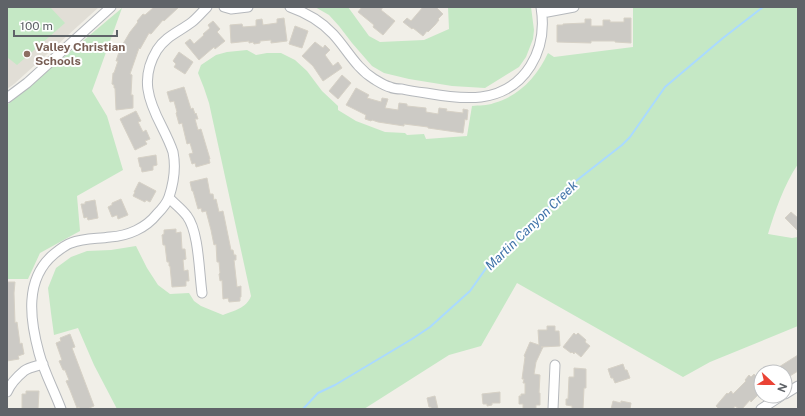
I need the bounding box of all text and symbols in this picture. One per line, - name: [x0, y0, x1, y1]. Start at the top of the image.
- scale bar: [14, 12, 117, 38]
- text: 100 m: [20, 19, 53, 33]
- place label: Valley Christian Schools: [35, 40, 125, 68]
- marker: Valley Christian Schools: [22, 49, 32, 59]
- water label: Martin Canyon Creek: [482, 177, 581, 273]
- north arrow: [753, 364, 793, 404]
- text: N: [775, 382, 789, 394]

